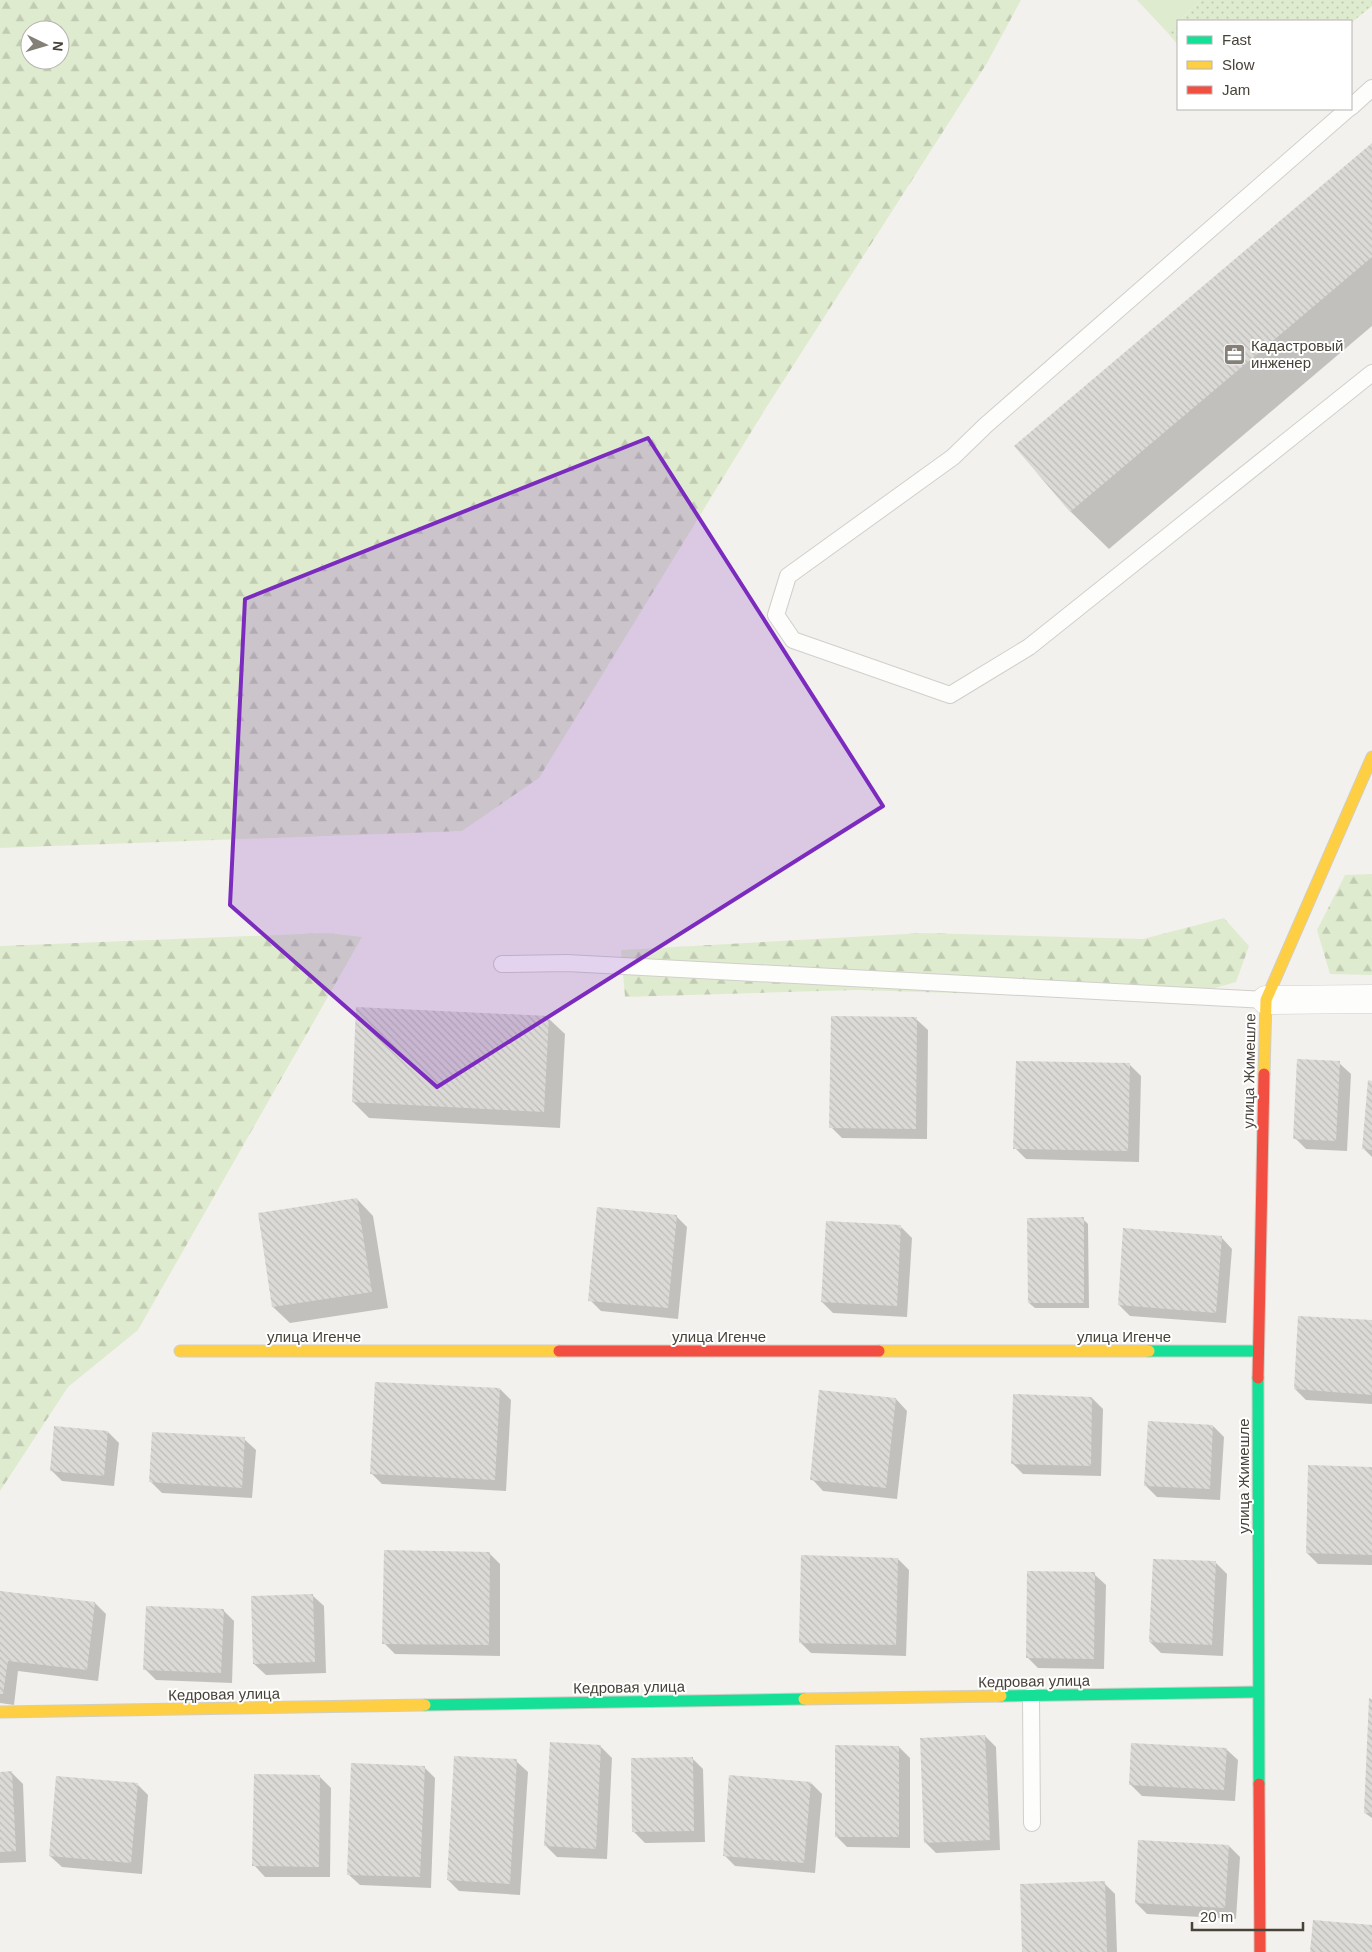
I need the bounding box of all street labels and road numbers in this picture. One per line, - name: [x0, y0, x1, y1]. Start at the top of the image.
- street label: улица Жимешле: [1239, 1013, 1259, 1129]
- street label: улица Игенче: [267, 1328, 361, 1345]
- street label: улица Игенче: [672, 1328, 766, 1345]
- street label: улица Игенче: [1077, 1328, 1171, 1345]
- street label: улица Жимешле: [1235, 1418, 1252, 1534]
- street label: Кедровая улица: [978, 1672, 1091, 1690]
- street label: Кедровая улица: [573, 1678, 686, 1696]
- street label: Кедровая улица: [168, 1685, 281, 1703]

